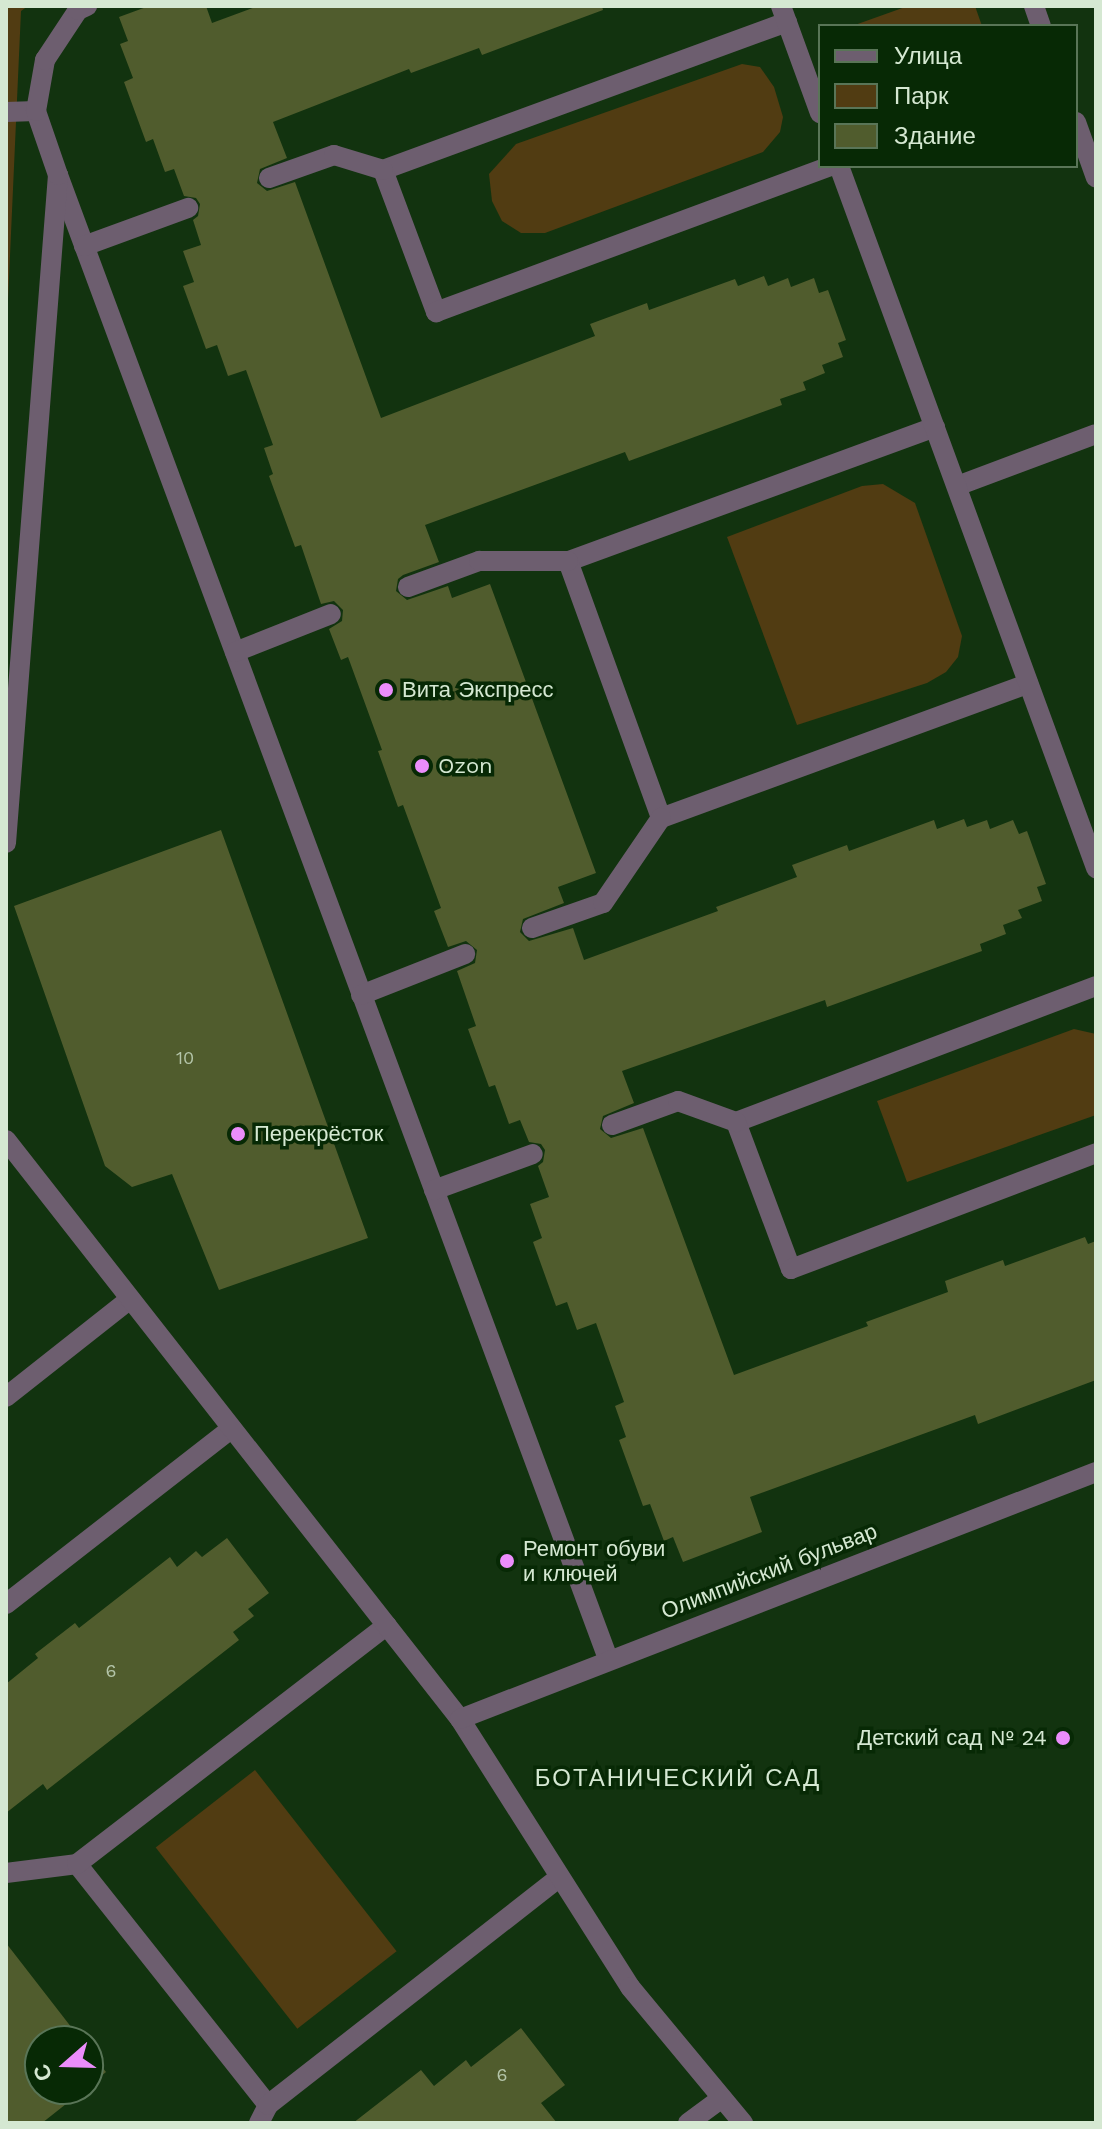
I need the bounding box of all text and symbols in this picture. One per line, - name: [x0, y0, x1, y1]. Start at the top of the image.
- legend: [818, 24, 1078, 168]
- text: Улица: [894, 42, 962, 70]
- text: Парк: [894, 82, 948, 110]
- text: Здание: [894, 122, 976, 150]
- place label: Вита Экспресс: [402, 677, 554, 703]
- marker: Вита Экспресс: [377, 681, 395, 699]
- place label: Ozon: [438, 753, 493, 779]
- marker: Ozon: [413, 757, 431, 775]
- house number: 10: [176, 1047, 194, 1069]
- place label: Перекрёсток: [254, 1121, 383, 1147]
- marker: Перекрёсток: [229, 1125, 247, 1143]
- street label: Олимпийский бульвар: [657, 1518, 881, 1624]
- place label: Ремонт обуви и ключей: [523, 1535, 665, 1586]
- marker: Ремонт обуви и ключей: [498, 1552, 516, 1570]
- house number: 6: [106, 1660, 116, 1682]
- place label: Детский сад № 24: [857, 1725, 1047, 1751]
- marker: Детский сад № 24: [1054, 1729, 1072, 1747]
- district label: БОТАНИЧЕСКИЙ САД: [535, 1765, 821, 1793]
- north arrow: [24, 2025, 104, 2105]
- text: С: [28, 2061, 57, 2084]
- house number: 6: [497, 2064, 507, 2086]

